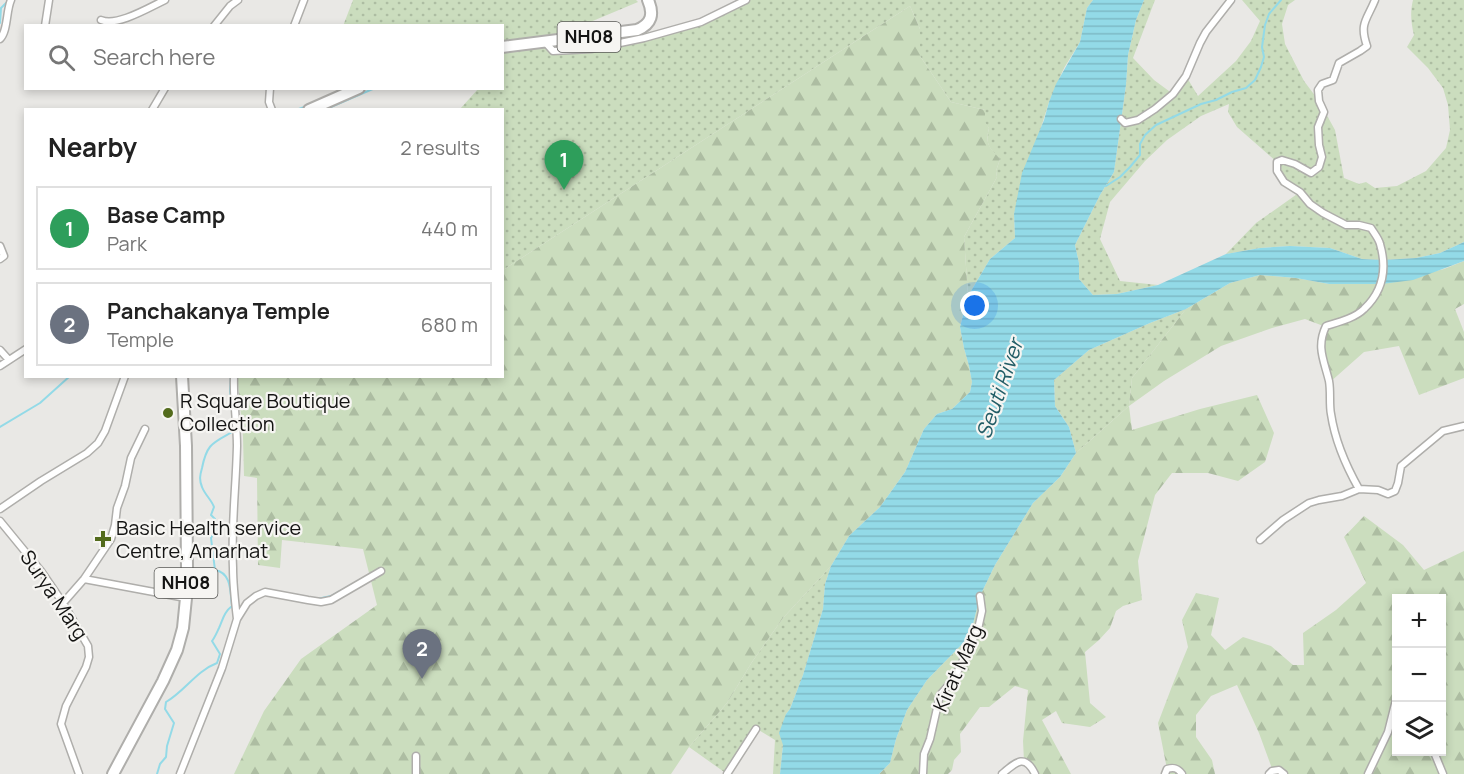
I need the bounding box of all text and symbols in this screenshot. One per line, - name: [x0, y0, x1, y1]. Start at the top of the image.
- road number: NH08: [558, 22, 620, 52]
- search box: [24, 24, 504, 90]
- icon: search: [45, 41, 78, 74]
- text: Search here: [93, 42, 215, 72]
- text: Nearby: [48, 129, 137, 165]
- text: 2 results: [400, 134, 480, 161]
- pin: 1: [544, 140, 584, 190]
- text: Base Camp: [107, 200, 225, 230]
- text: 1: [65, 215, 74, 242]
- text: 440 m: [421, 215, 478, 242]
- text: Park: [107, 230, 147, 257]
- your location: [960, 291, 989, 320]
- text: Panchakanya Temple: [107, 296, 330, 326]
- text: 2: [64, 311, 75, 338]
- text: 680 m: [421, 311, 478, 338]
- text: Temple: [107, 326, 174, 353]
- water label: Seuti River: [969, 333, 1030, 442]
- place label: R Square Boutique Collection: [180, 387, 351, 437]
- marker: R Square Boutique Collection: [161, 406, 175, 420]
- place label: Basic Health service Centre, Amarhat: [116, 514, 301, 564]
- marker: Basic Health service Centre, Amarhat: [94, 530, 112, 548]
- street label: Surya Marg: [14, 544, 94, 645]
- road number: NH08: [154, 568, 218, 598]
- map controls: [1392, 594, 1446, 756]
- button: +: [1392, 594, 1446, 648]
- street label: Kirat Marg: [926, 620, 989, 716]
- pin: 2: [402, 630, 442, 679]
- button: −: [1392, 648, 1446, 702]
- button: layers: [1392, 702, 1446, 756]

